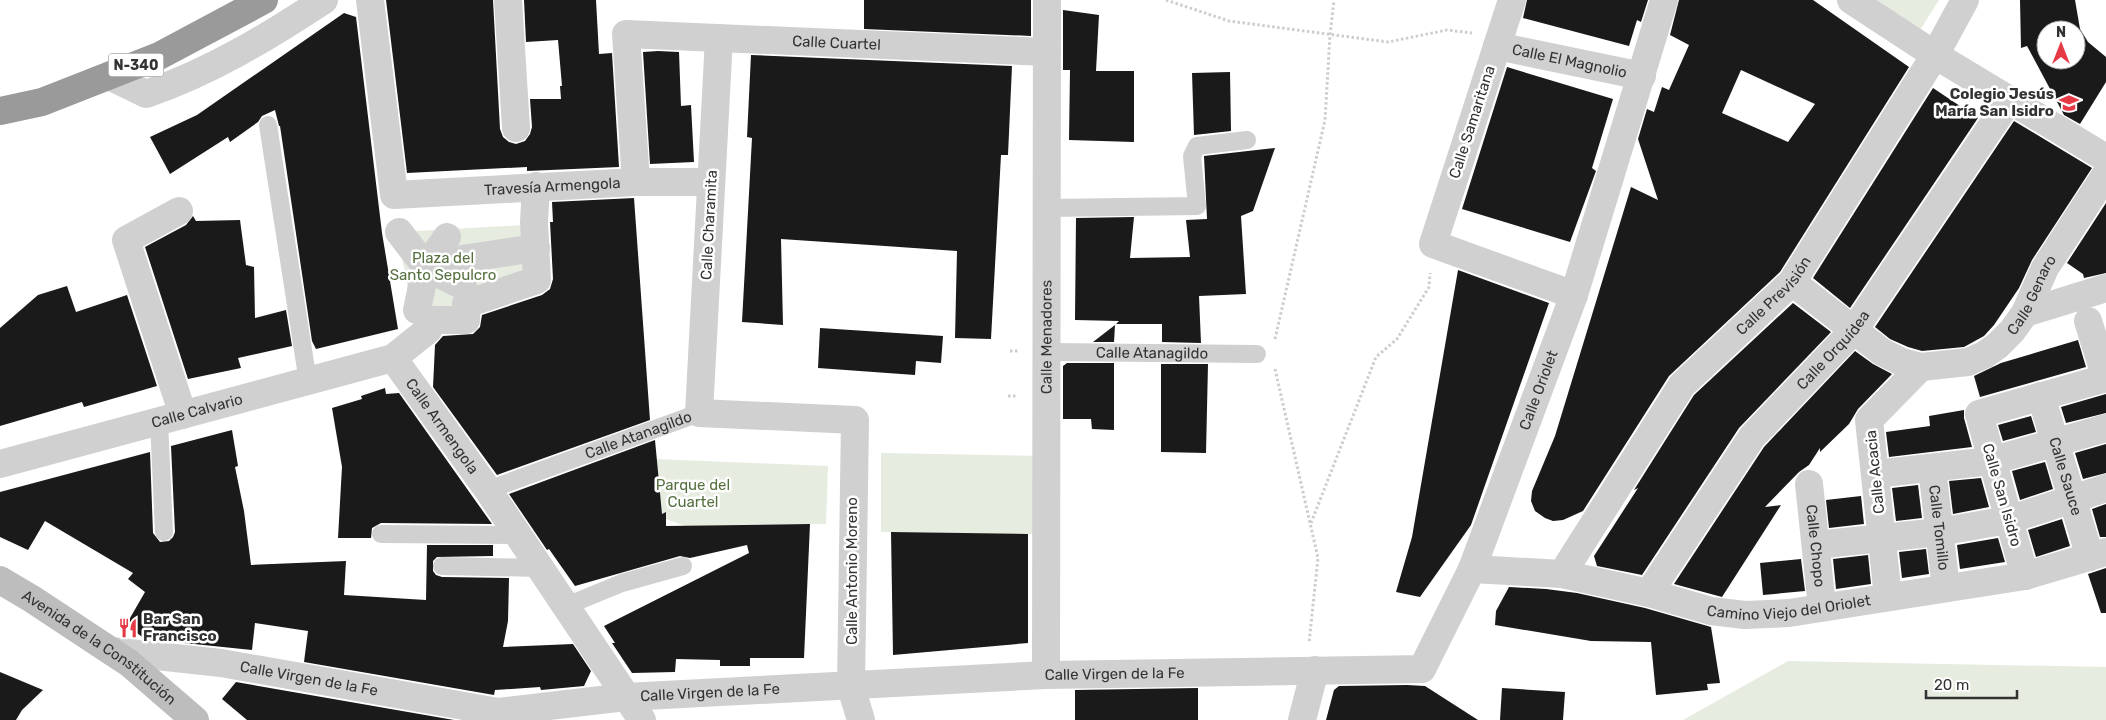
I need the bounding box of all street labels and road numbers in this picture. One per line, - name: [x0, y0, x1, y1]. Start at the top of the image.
- street label: Calle Cuartel: [792, 32, 881, 54]
- street label: Calle El Magnolio: [1510, 40, 1629, 82]
- road number: N-340: [108, 54, 164, 76]
- street label: Calle Samaritana: [1445, 63, 1499, 181]
- street label: Calle Charamita: [697, 170, 721, 280]
- street label: Travesía Armengola: [484, 174, 621, 199]
- street label: Calle Genaro: [2003, 252, 2060, 338]
- street label: Calle Previsión: [1732, 253, 1815, 339]
- street label: Calle Menadores: [1037, 279, 1056, 394]
- street label: Calle Orquídea: [1793, 307, 1874, 393]
- street label: Calle Atanagildo: [1096, 343, 1208, 363]
- street label: Calle Oriolet: [1516, 348, 1562, 433]
- street label: Calle Armengola: [402, 375, 483, 477]
- street label: Calle Calvario: [149, 390, 245, 432]
- street label: Calle Atanagildo: [582, 407, 694, 463]
- street label: Calle Acacia: [1862, 429, 1888, 515]
- street label: Calle Sauce: [2045, 435, 2086, 518]
- street label: Calle San Isidro: [1979, 441, 2025, 549]
- street label: Calle Tomillo: [1925, 484, 1953, 571]
- street label: Calle Antonio Moreno: [843, 497, 861, 645]
- street label: Calle Chopo: [1802, 503, 1829, 588]
- street label: Avenida de la Constitución: [19, 586, 180, 709]
- street label: Camino Viejo del Oriolet: [1706, 591, 1872, 624]
- street label: Calle Virgen de la Fe: [238, 658, 380, 700]
- street label: Calle Virgen de la Fe: [1044, 664, 1185, 684]
- street label: Calle Virgen de la Fe: [640, 680, 780, 705]

